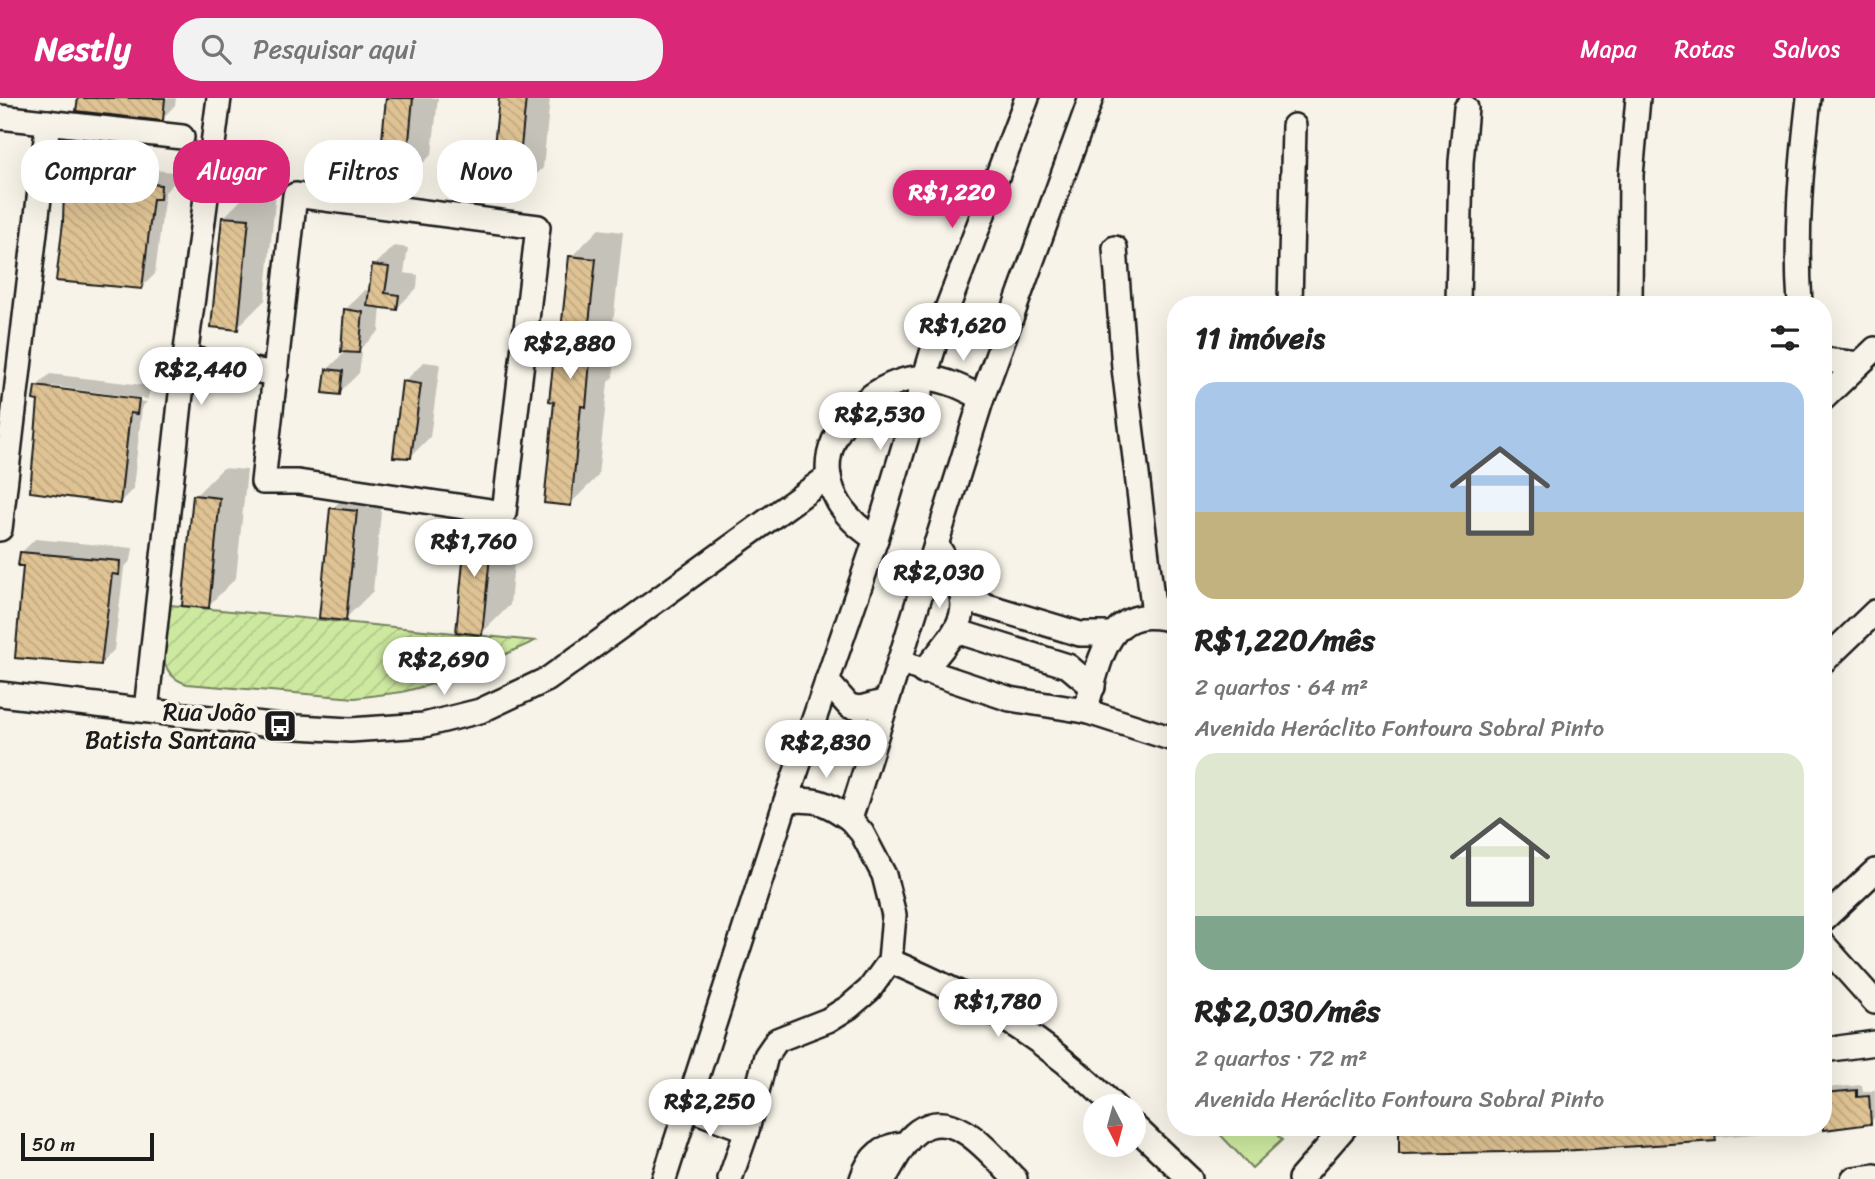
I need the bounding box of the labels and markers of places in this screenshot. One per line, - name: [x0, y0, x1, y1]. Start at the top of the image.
- pin: R$1,220: [887, 170, 1017, 230]
- pin: R$1,620: [898, 303, 1028, 363]
- pin: R$2,880: [505, 322, 635, 381]
- pin: R$2,440: [136, 348, 266, 407]
- pin: R$2,530: [815, 392, 945, 452]
- pin: R$1,760: [409, 519, 539, 579]
- pin: R$2,030: [874, 550, 1004, 610]
- pin: R$2,690: [379, 638, 509, 697]
- place label: Rua João Batista Santana: [85, 691, 256, 761]
- bus stop icon: Rua João Batista Santana: [261, 707, 299, 745]
- pin: R$2,830: [761, 720, 891, 780]
- pin: R$1,780: [933, 979, 1063, 1039]
- pin: R$2,250: [645, 1080, 775, 1139]

